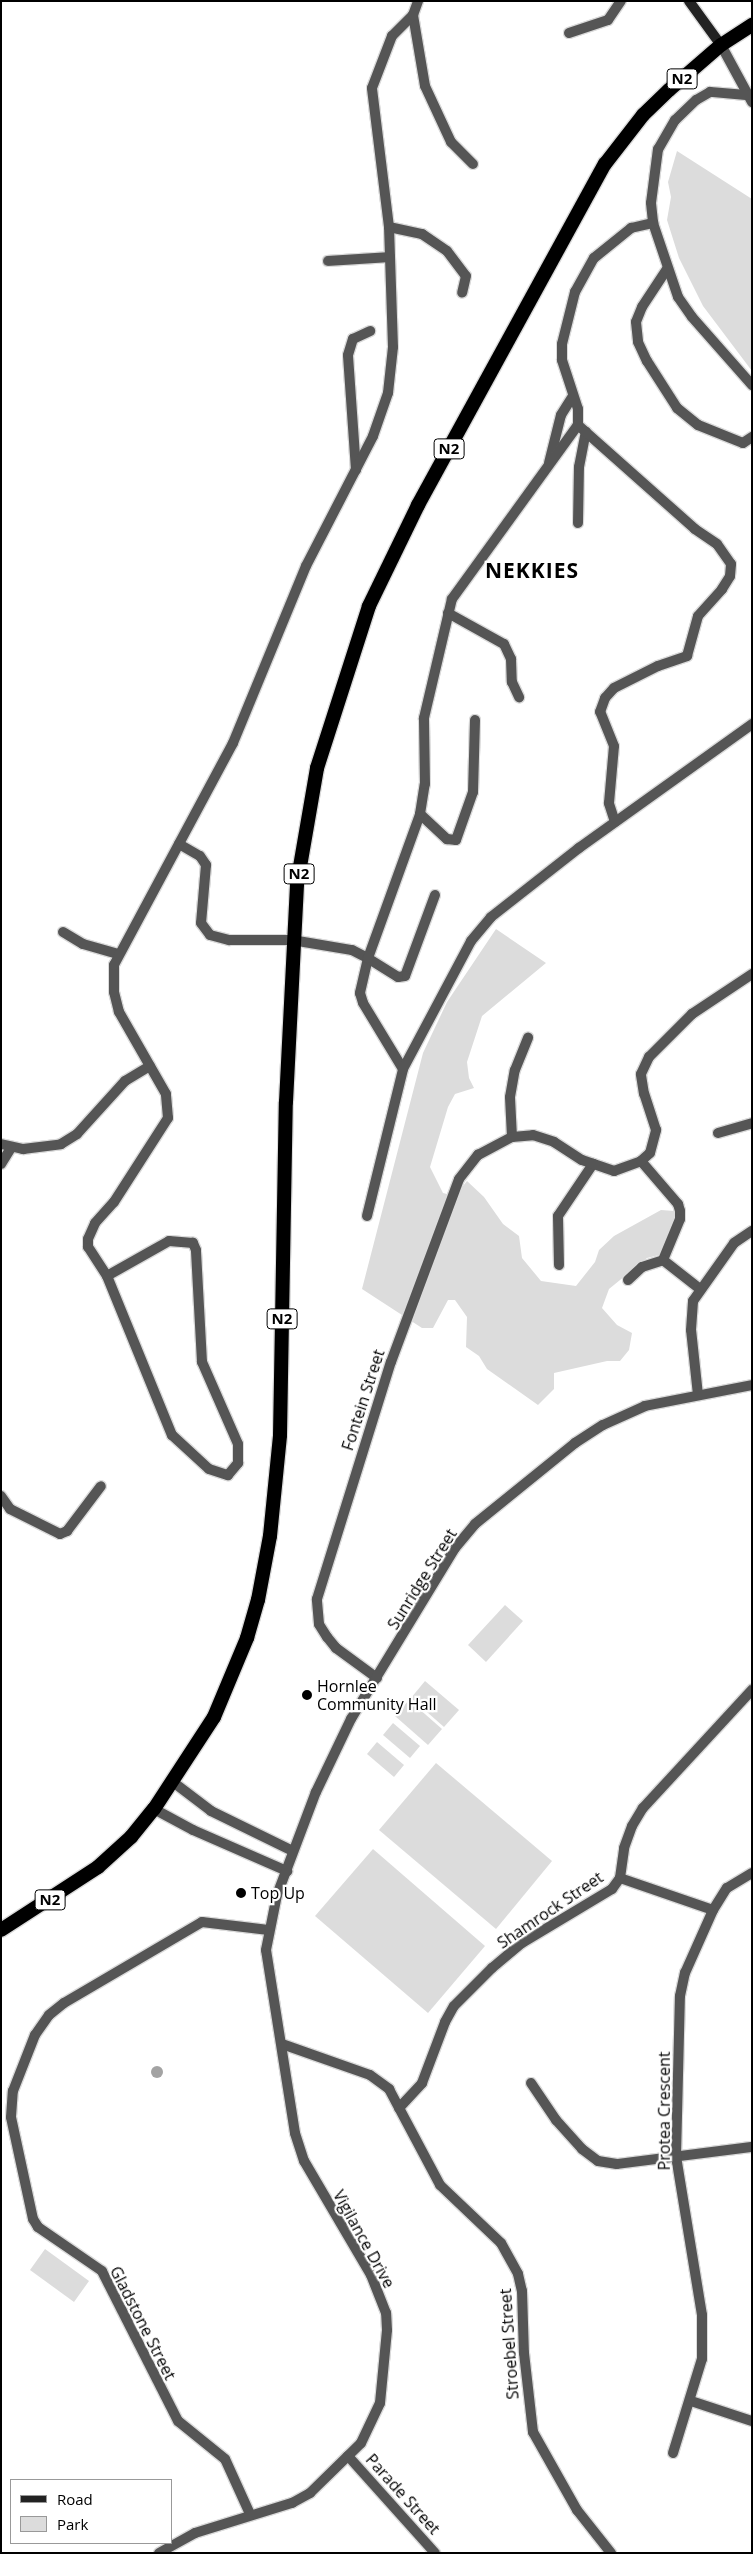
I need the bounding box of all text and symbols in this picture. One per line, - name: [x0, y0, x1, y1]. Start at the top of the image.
- road number: N2: [666, 66, 698, 92]
- road number: N2: [433, 436, 465, 462]
- district label: NEKKIES: [484, 557, 580, 583]
- road number: N2: [283, 862, 315, 886]
- road number: N2: [266, 1306, 298, 1332]
- street label: Fontein Street: [338, 1347, 388, 1453]
- street label: Sunridge Street: [383, 1525, 461, 1633]
- place label: Hornlee Community Hall: [317, 1676, 437, 1714]
- marker: Hornlee Community Hall: [301, 1689, 313, 1701]
- street label: Shamrock Street: [493, 1868, 607, 1952]
- place label: Top Up: [251, 1883, 305, 1903]
- marker: Top Up: [235, 1887, 247, 1899]
- road number: N2: [34, 1888, 66, 1912]
- street label: Protea Crescent: [654, 2052, 674, 2170]
- street label: Vigilance Drive: [329, 2187, 399, 2291]
- street label: Gladstone Street: [106, 2263, 180, 2383]
- street label: Stroebel Street: [496, 2288, 522, 2400]
- street label: Parade Street: [362, 2450, 444, 2538]
- legend: [10, 2479, 172, 2544]
- text: Road: [57, 2489, 93, 2509]
- text: Park: [57, 2514, 88, 2534]

